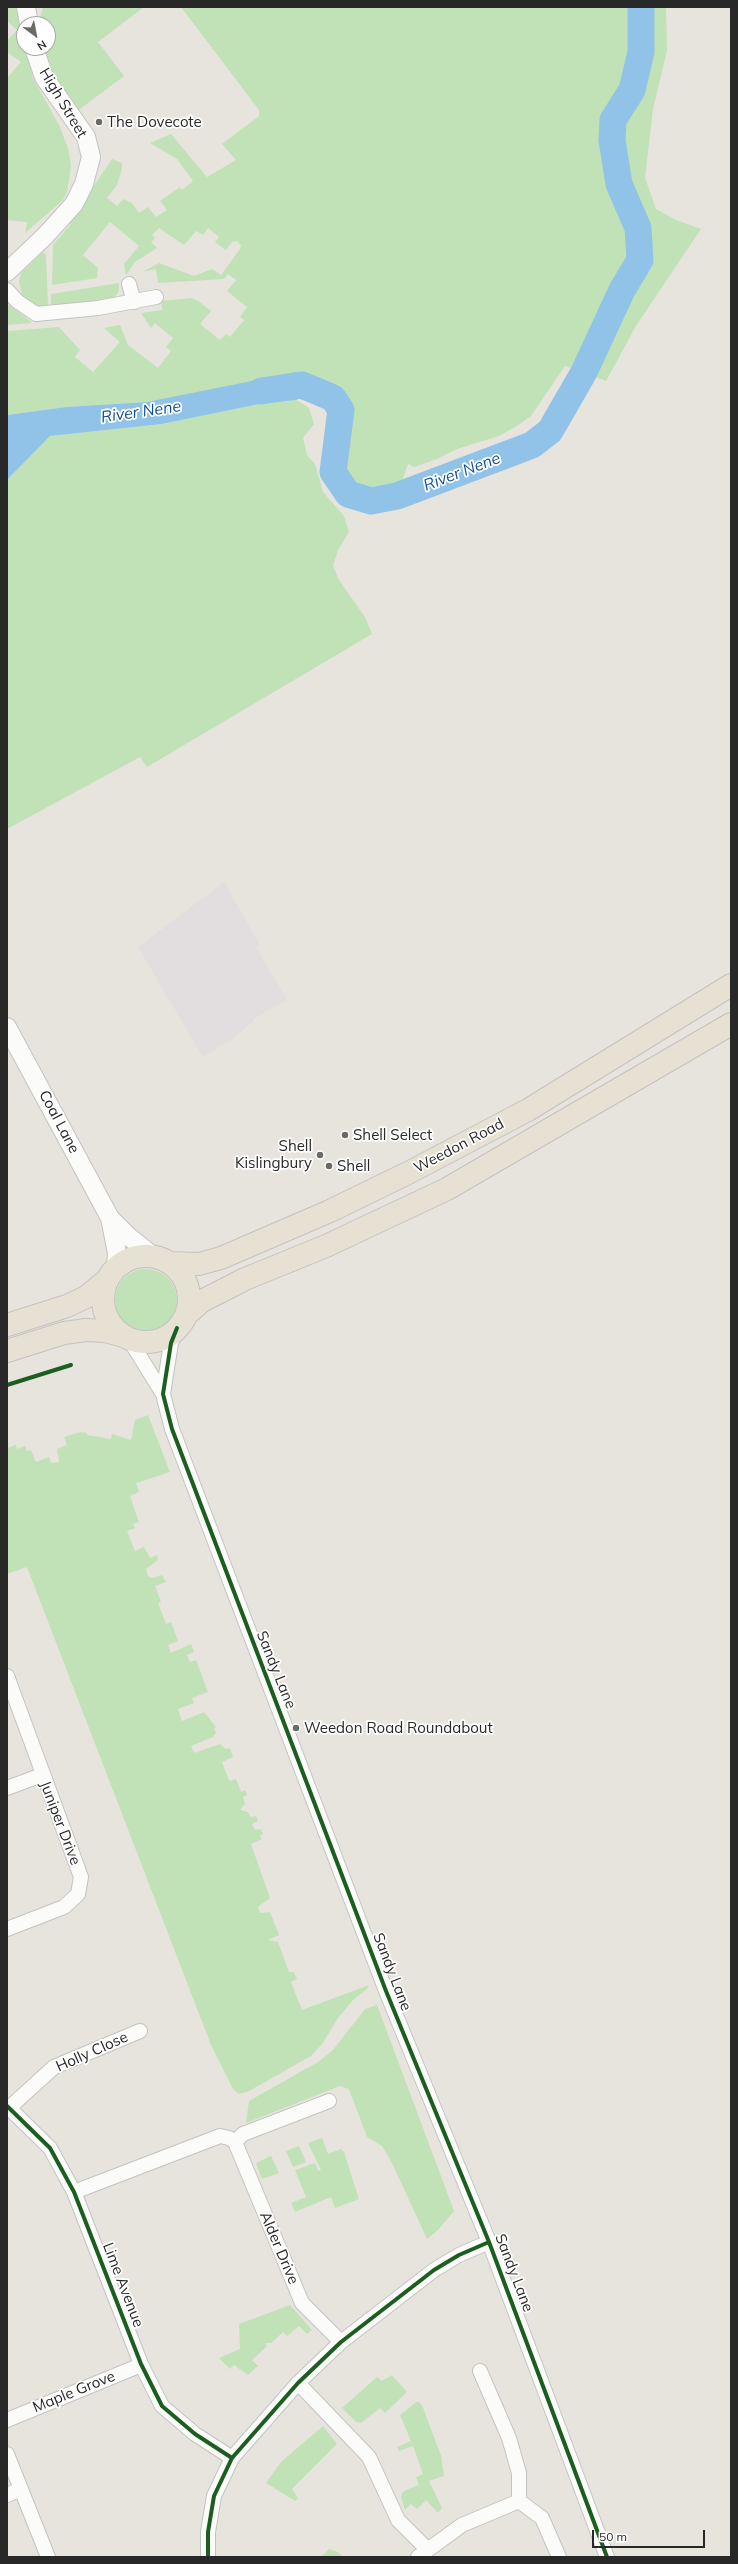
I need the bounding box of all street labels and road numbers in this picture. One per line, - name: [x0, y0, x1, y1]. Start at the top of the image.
- street label: High Street: [35, 65, 91, 141]
- street label: Coal Lane: [35, 1087, 83, 1157]
- street label: Weedon Road: [411, 1115, 507, 1177]
- street label: Sandy Lane: [252, 1629, 300, 1711]
- street label: Juniper Drive: [36, 1778, 84, 1868]
- street label: Sandy Lane: [369, 1930, 415, 2014]
- street label: Holly Close: [53, 2028, 131, 2076]
- street label: Alder Drive: [256, 2209, 302, 2287]
- street label: Sandy Lane: [491, 2231, 537, 2315]
- street label: Lime Avenue: [99, 2240, 147, 2330]
- street label: Maple Grove: [30, 2367, 118, 2417]

